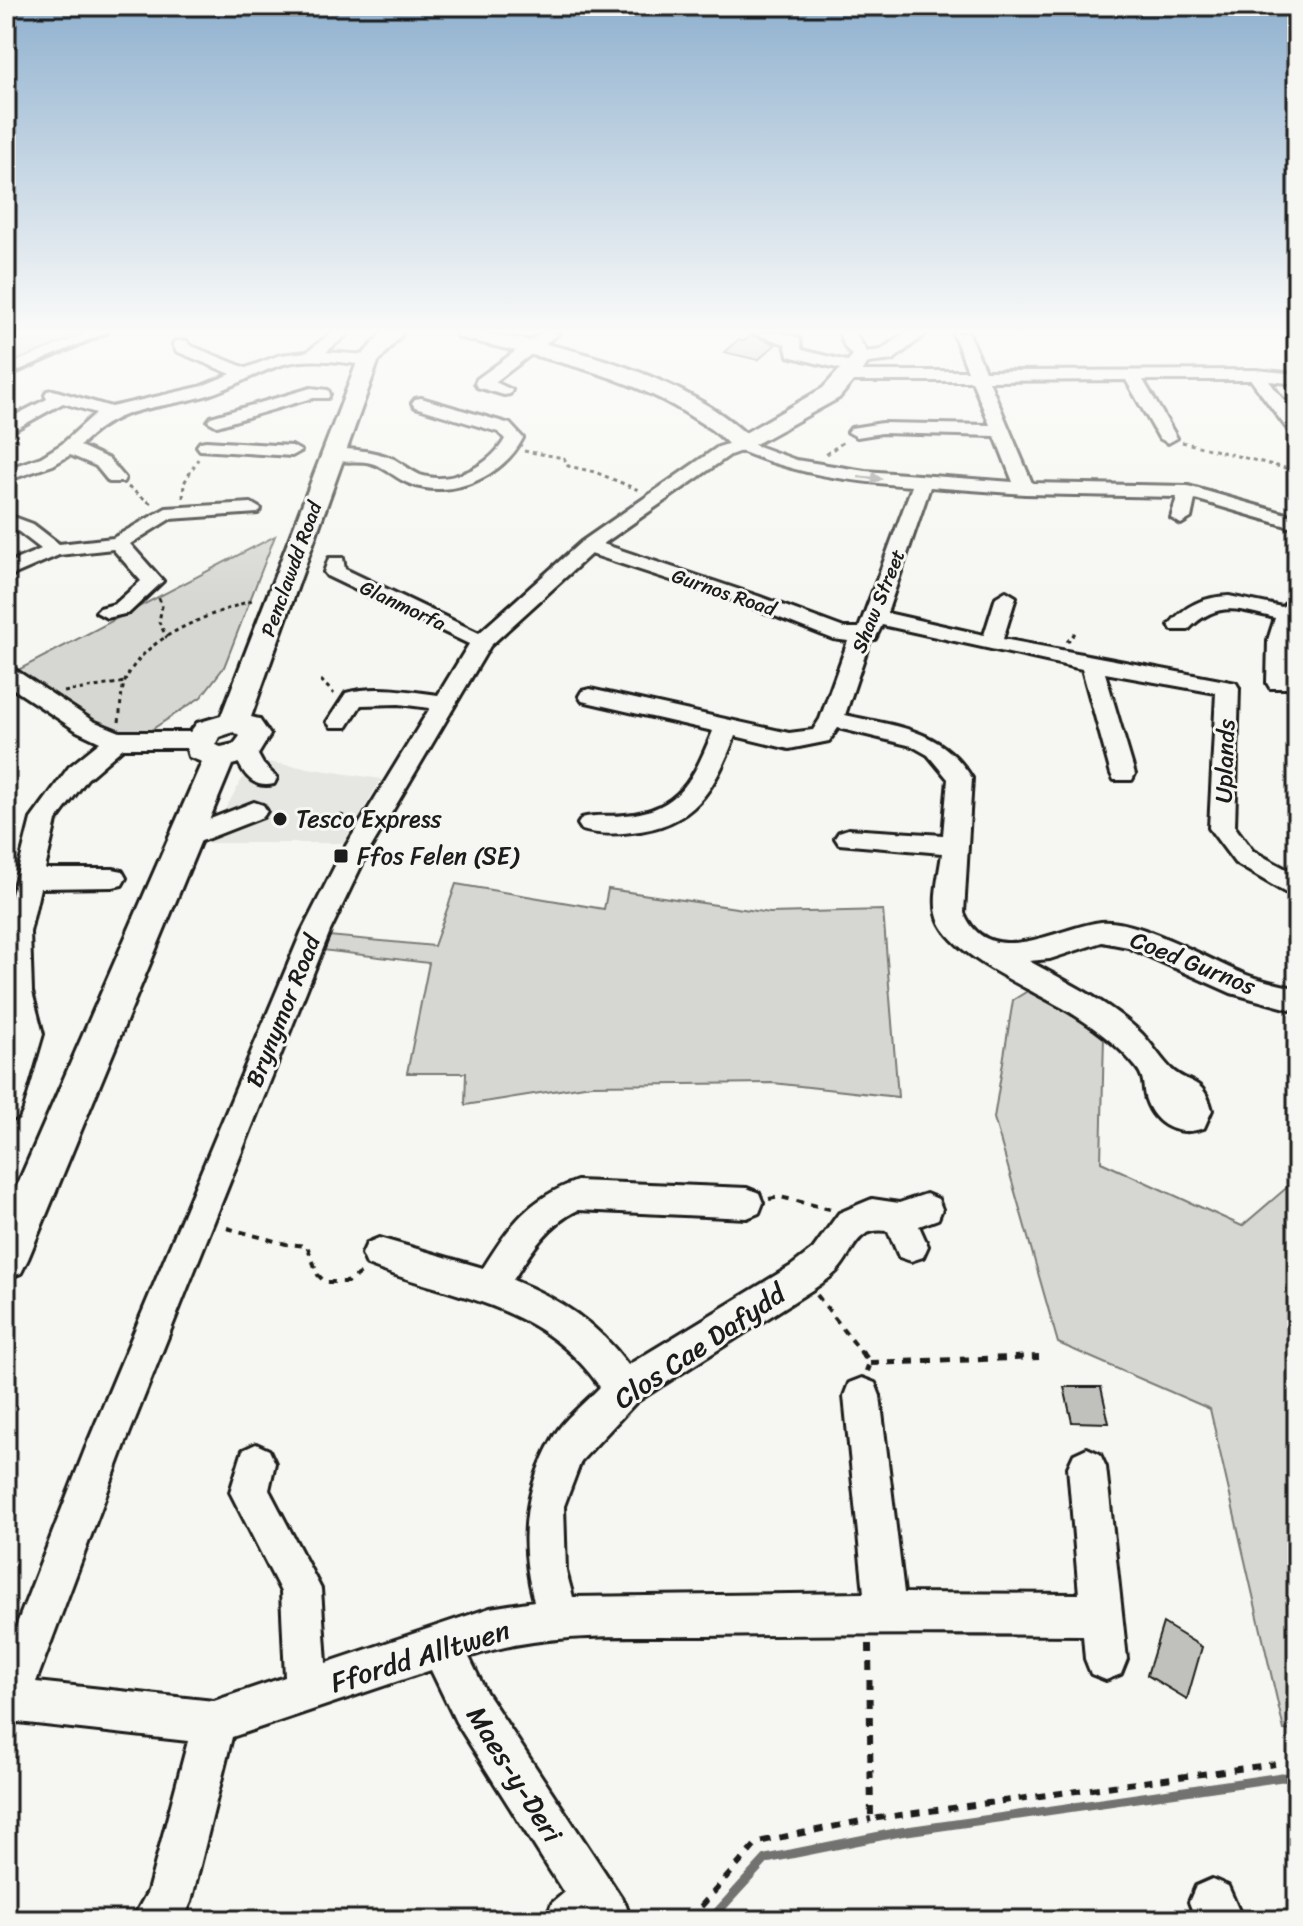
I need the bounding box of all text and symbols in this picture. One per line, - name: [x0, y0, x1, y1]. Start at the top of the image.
- one-way arrow: [858, 471, 883, 484]
- street label: Penclawdd Road: [251, 495, 333, 642]
- street label: Shaw Street: [842, 544, 915, 659]
- street label: Gurnos Road: [667, 558, 782, 627]
- street label: Glanmorfa: [354, 570, 452, 641]
- street label: Uplands: [1203, 718, 1247, 804]
- place label: Tesco Express: [296, 798, 442, 840]
- marker: Tesco Express: [271, 810, 289, 828]
- place label: Ffos Felen (SE): [357, 835, 520, 877]
- marker: Ffos Felen (SE): [332, 847, 350, 865]
- street label: Coed Gurnos: [1124, 919, 1263, 1008]
- street label: Brynymor Road: [233, 926, 334, 1094]
- street label: Clos Cae Dafydd: [603, 1269, 797, 1422]
- street label: Ffordd Alltwen: [324, 1606, 516, 1707]
- street label: Maes-y-Deri: [453, 1696, 577, 1854]

